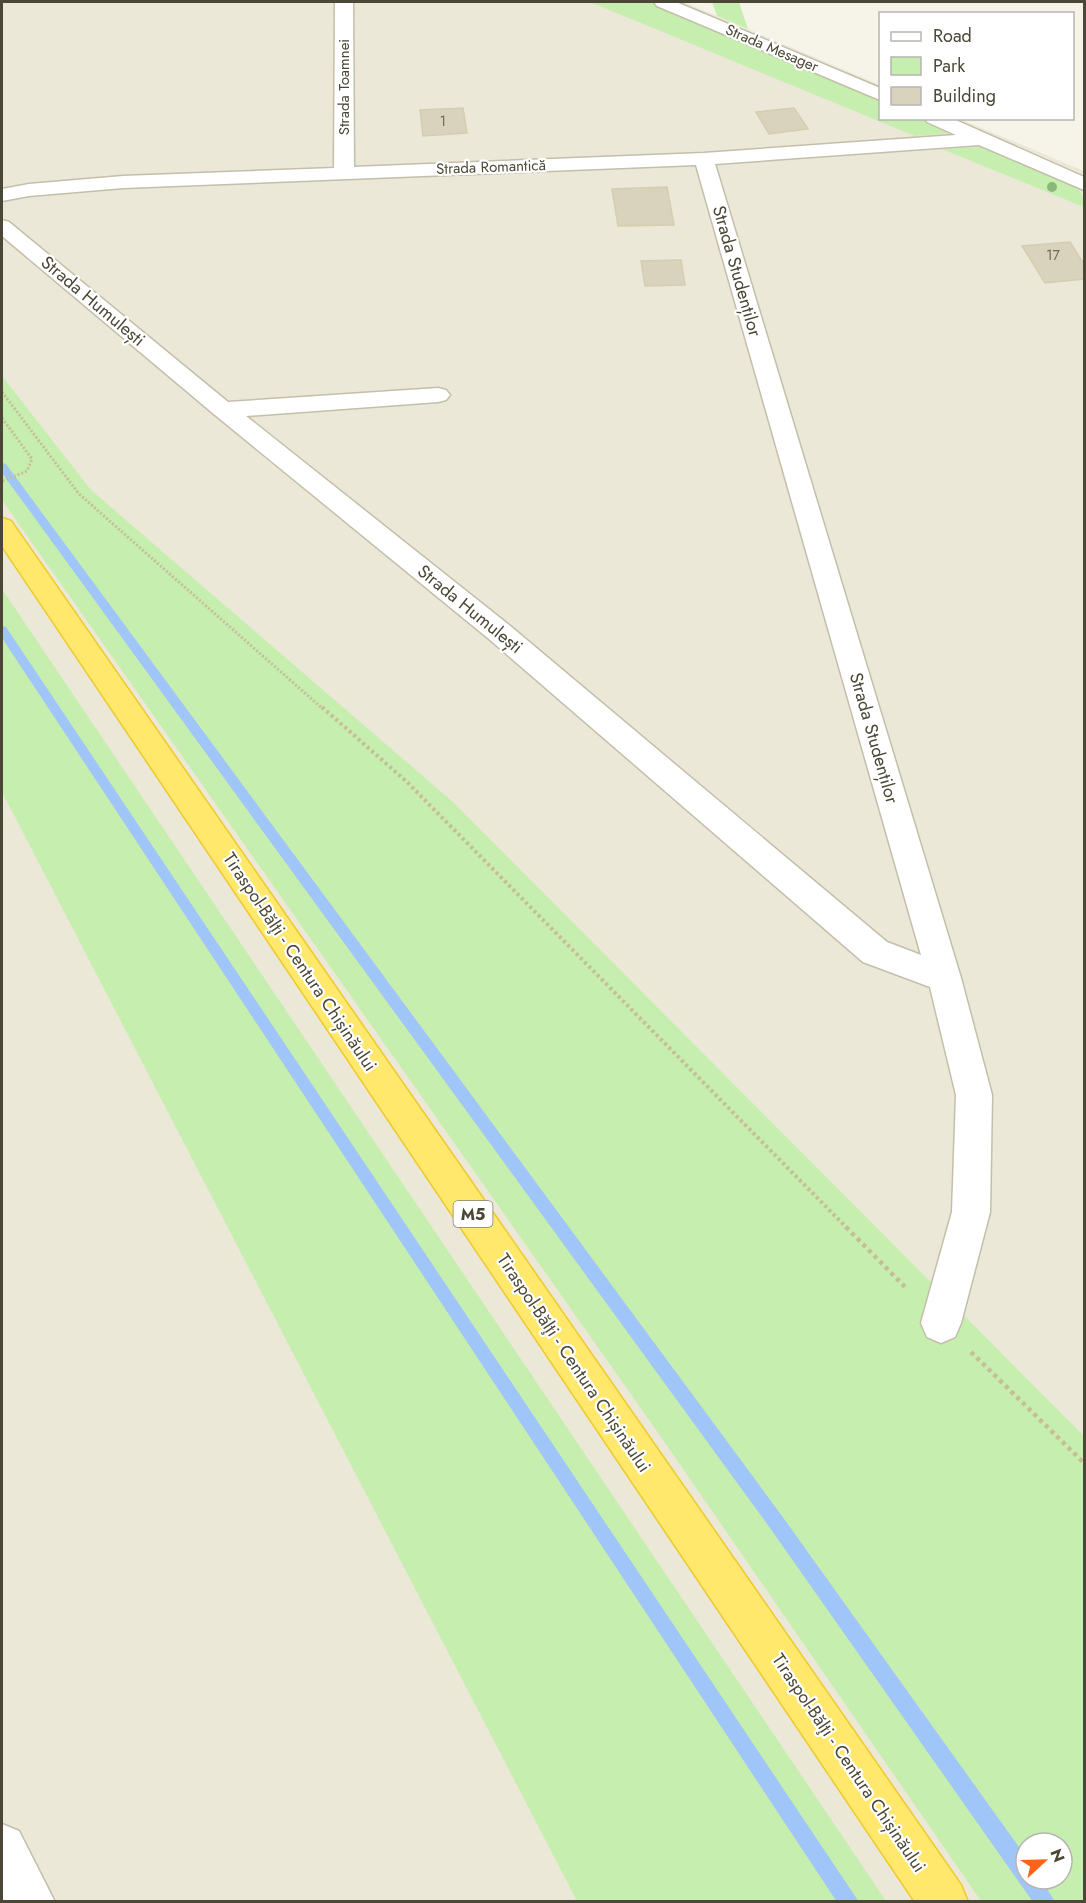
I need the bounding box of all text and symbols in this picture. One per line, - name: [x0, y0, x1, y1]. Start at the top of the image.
- legend: [879, 12, 1074, 120]
- street label: Strada Mesager: [722, 19, 823, 78]
- text: Road: [933, 23, 972, 49]
- street label: Strada Toamnei: [333, 39, 355, 135]
- text: Park: [933, 53, 965, 79]
- text: Building: [933, 83, 996, 109]
- house number: 1: [440, 111, 446, 131]
- street label: Strada Romantică: [436, 154, 546, 180]
- street label: Strada Studenților: [706, 202, 768, 340]
- house number: 17: [1046, 245, 1060, 265]
- street label: Strada Humulești: [35, 250, 151, 352]
- street label: Strada Humulești: [412, 558, 528, 660]
- street label: Strada Studenților: [843, 669, 905, 807]
- street label: Tiraspol-Bălţi - Centura Chișinăului: [217, 847, 383, 1077]
- road number: M5: [454, 1201, 492, 1227]
- street label: Tiraspol-Bălţi - Centura Chișinăului: [491, 1248, 657, 1478]
- street label: Tiraspol-Bălţi - Centura Chișinăului: [766, 1648, 932, 1878]
- north arrow: [1014, 1831, 1074, 1891]
- text: N: [1044, 1845, 1070, 1866]

